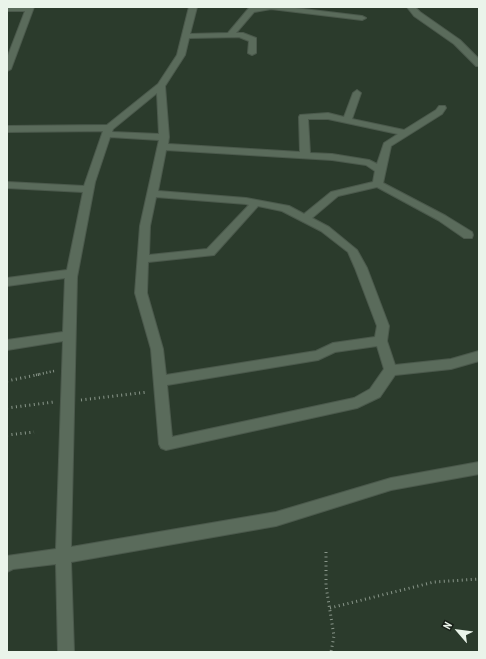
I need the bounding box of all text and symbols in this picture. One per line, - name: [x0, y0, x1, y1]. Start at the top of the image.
- north arrow: [438, 611, 478, 651]
- text: N: [440, 619, 455, 631]

